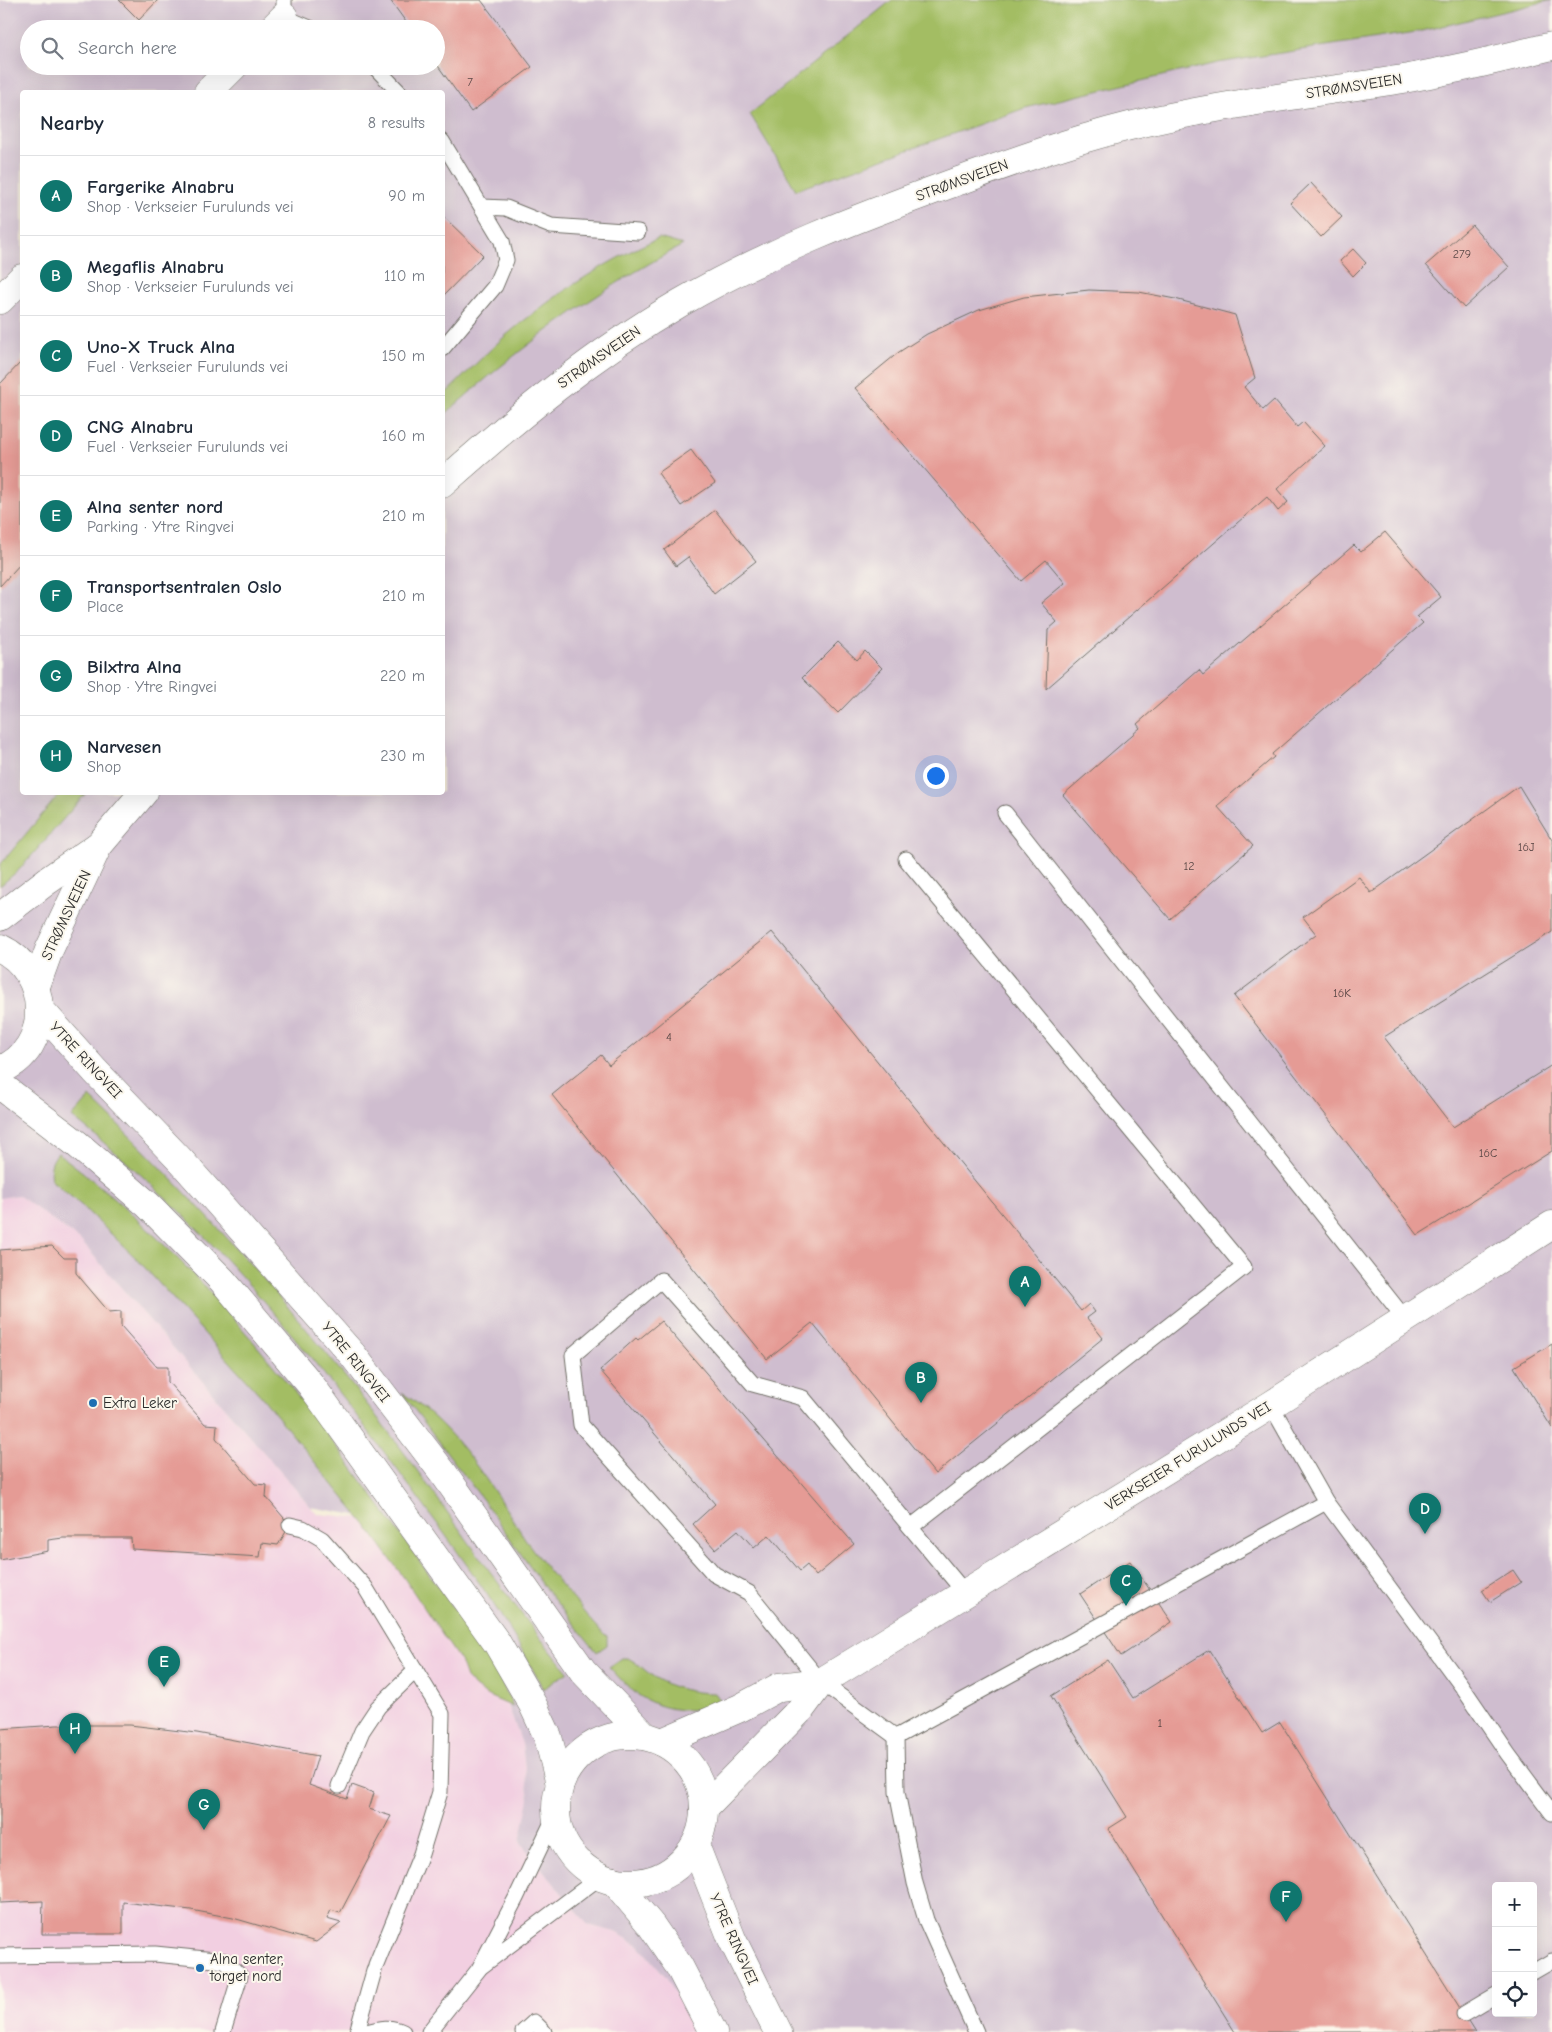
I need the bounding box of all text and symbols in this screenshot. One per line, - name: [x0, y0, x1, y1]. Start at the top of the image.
- search box: [20, 20, 445, 75]
- icon: search: [38, 34, 66, 62]
- text: Search here: [78, 37, 177, 59]
- street label: STRØMSVEIEN: [1305, 70, 1403, 102]
- house number: 7: [467, 75, 473, 89]
- text: Nearby: [40, 111, 104, 135]
- text: 8 results: [368, 114, 425, 132]
- street label: STRØMSVEIEN: [913, 155, 1011, 205]
- text: Fargerike Alnabru: [87, 176, 234, 198]
- text: A: [52, 187, 60, 205]
- text: 90 m: [388, 187, 425, 205]
- text: Shop · Verkseier Furulunds vei: [87, 198, 294, 216]
- house number: 279: [1453, 247, 1471, 261]
- text: Megaflis Alnabru: [87, 256, 224, 278]
- text: B: [51, 267, 61, 285]
- text: 110 m: [384, 267, 425, 285]
- text: Shop · Verkseier Furulunds vei: [87, 278, 294, 296]
- street label: STRØMSVEIEN: [554, 322, 644, 392]
- text: Uno-X Truck Alna: [87, 336, 235, 358]
- text: C: [51, 347, 61, 365]
- text: 150 m: [382, 347, 425, 365]
- text: Fuel · Verkseier Furulunds vei: [87, 358, 288, 376]
- text: CNG Alnabru: [87, 416, 193, 438]
- text: D: [51, 427, 61, 445]
- text: 160 m: [382, 427, 425, 445]
- text: Fuel · Verkseier Furulunds vei: [87, 438, 288, 456]
- text: Alna senter nord: [87, 496, 223, 518]
- text: E: [51, 507, 61, 525]
- text: 210 m: [382, 507, 425, 525]
- text: Parking · Ytre Ringvei: [87, 518, 234, 536]
- text: Transportsentralen Oslo: [87, 576, 282, 598]
- text: F: [51, 587, 61, 605]
- text: 210 m: [382, 587, 425, 605]
- text: Place: [87, 598, 123, 616]
- text: Bilxtra Alna: [87, 656, 182, 678]
- text: G: [50, 667, 62, 685]
- text: 220 m: [380, 667, 425, 685]
- text: Shop · Ytre Ringvei: [87, 678, 217, 696]
- text: Narvesen: [87, 736, 162, 758]
- text: H: [50, 747, 62, 765]
- text: 230 m: [380, 747, 425, 765]
- text: Shop: [87, 758, 121, 776]
- your location: [923, 763, 949, 789]
- house number: 16J: [1518, 840, 1535, 854]
- house number: 12: [1183, 859, 1195, 873]
- street label: STRØMSVEIEN: [37, 867, 95, 963]
- house number: 16K: [1333, 986, 1351, 1000]
- street label: YTRE RINGVEI: [46, 1018, 126, 1102]
- house number: 4: [666, 1030, 672, 1044]
- house number: 16C: [1479, 1146, 1497, 1160]
- pin: A: [1009, 1266, 1041, 1307]
- street label: YTRE RINGVEI: [318, 1318, 394, 1406]
- pin: B: [905, 1362, 937, 1403]
- place label: Extra Leker: [103, 1394, 177, 1412]
- marker: Extra Leker: [87, 1397, 99, 1409]
- street label: VERKSEIER FURULUNDS VEI: [1102, 1397, 1274, 1514]
- pin: D: [1409, 1493, 1441, 1534]
- pin: C: [1110, 1565, 1142, 1606]
- pin: E: [148, 1646, 180, 1687]
- pin: H: [59, 1713, 91, 1754]
- house number: 1: [1158, 1716, 1163, 1730]
- pin: G: [188, 1789, 220, 1830]
- pin: F: [1270, 1881, 1302, 1922]
- map controls: [1492, 1882, 1537, 2017]
- button: +: [1492, 1882, 1537, 1927]
- street label: YTRE RINGVEI: [706, 1891, 762, 1988]
- button: −: [1492, 1927, 1537, 1972]
- place label: Alna senter, torget nord: [209, 1950, 283, 1985]
- marker: Alna senter, torget nord: [194, 1962, 206, 1974]
- button: locate: [1492, 1972, 1537, 2017]

